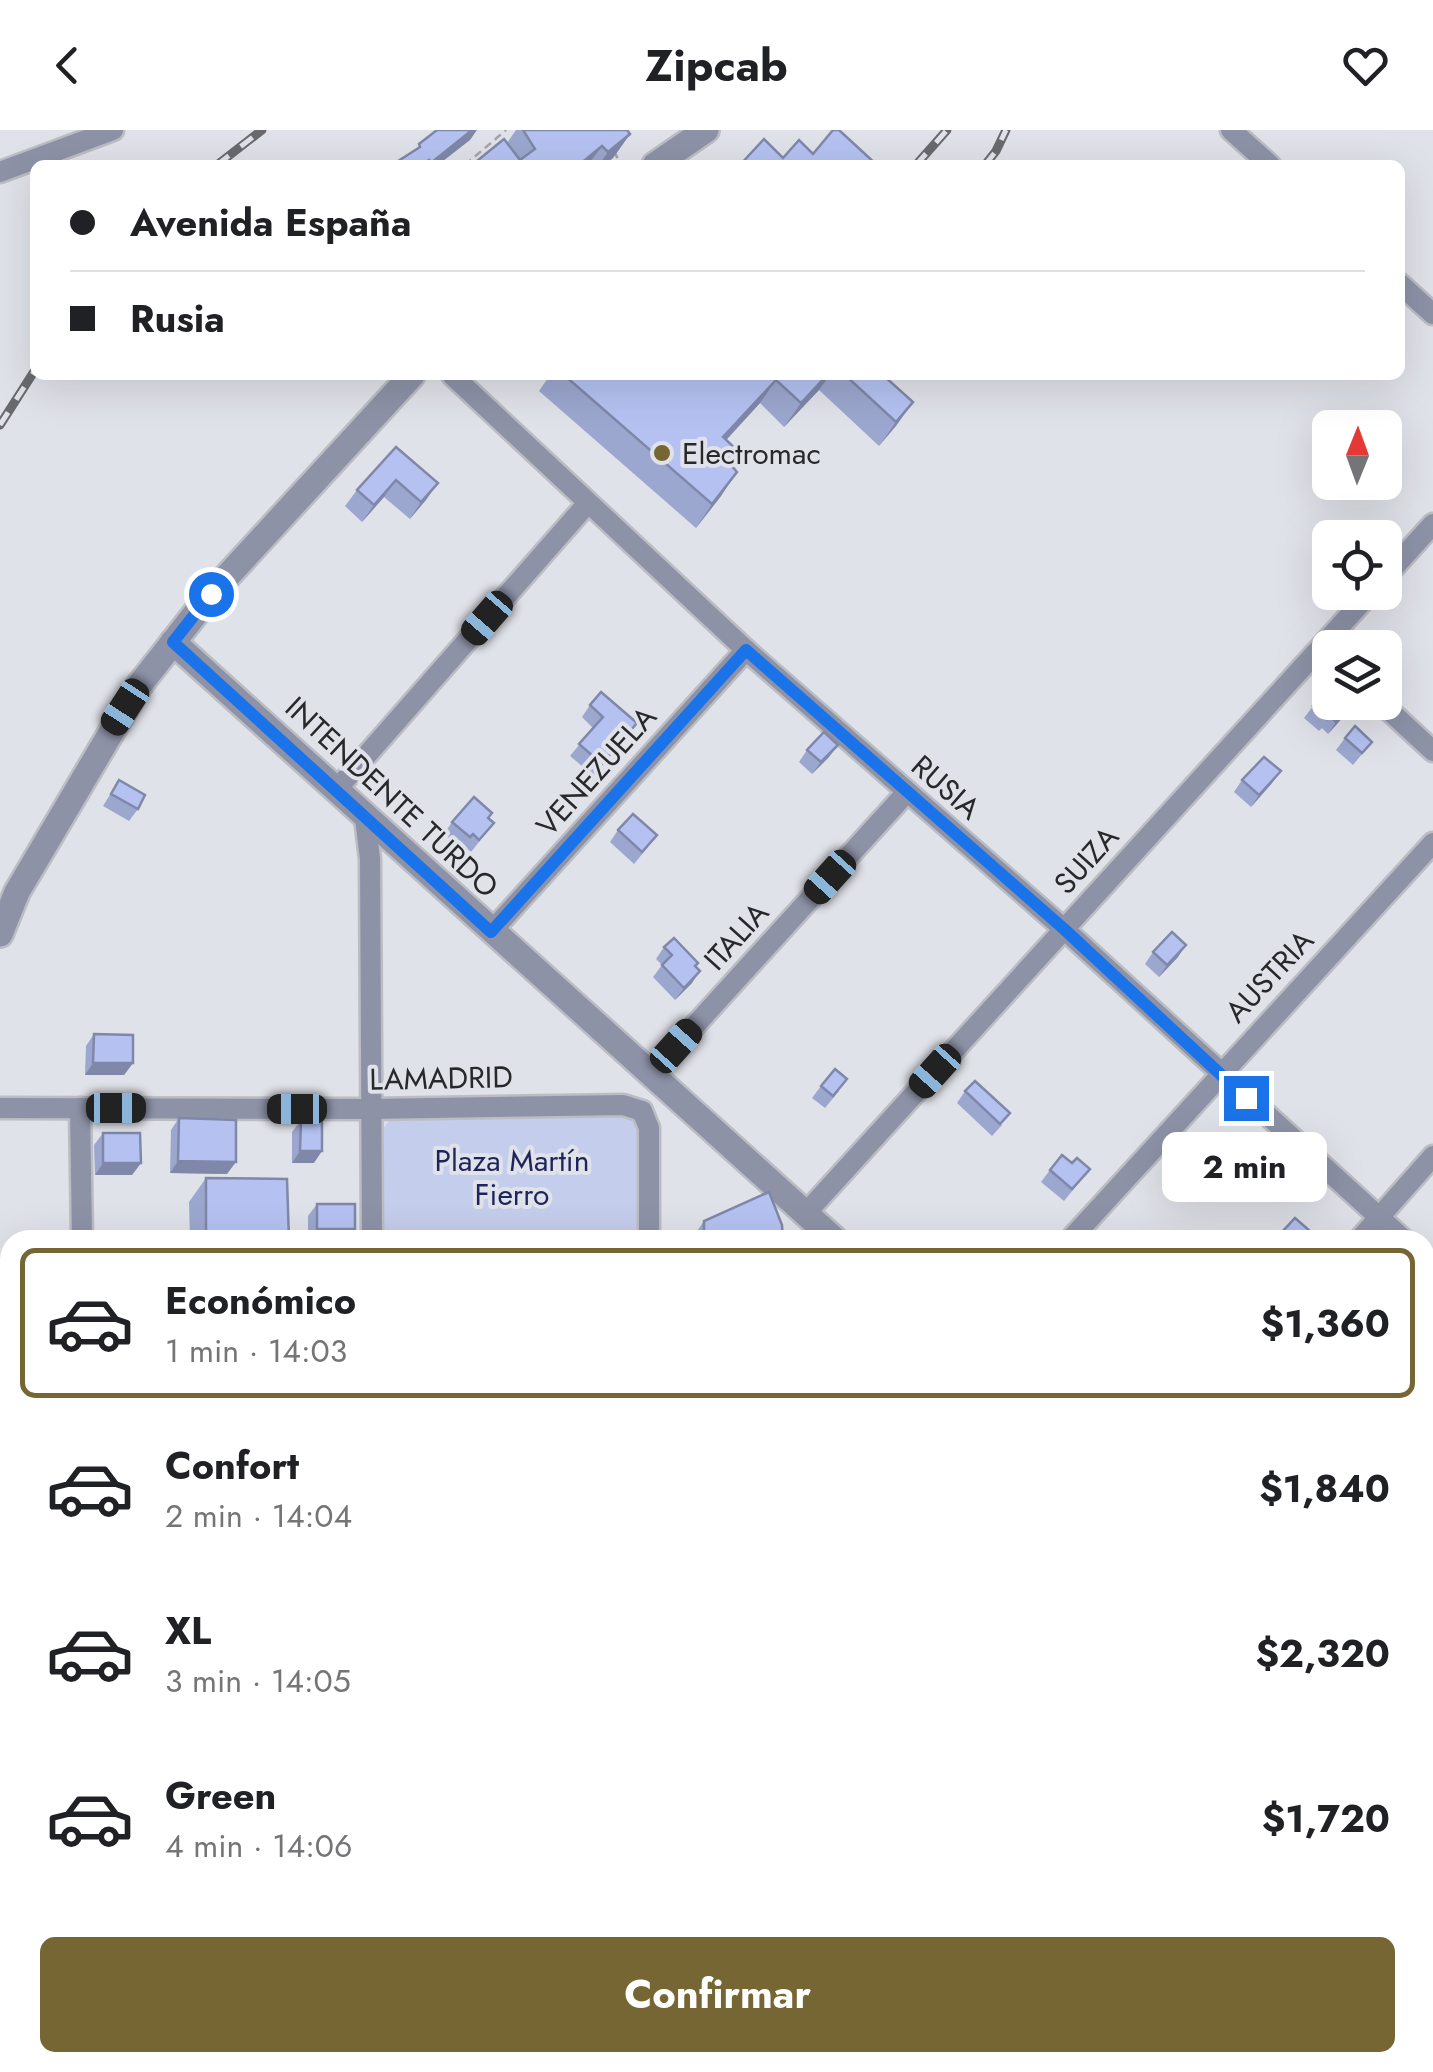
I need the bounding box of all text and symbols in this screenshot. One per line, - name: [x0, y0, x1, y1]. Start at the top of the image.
- text: Zipcab: [645, 33, 788, 98]
- icon: back: [40, 38, 95, 93]
- icon: heart: [1338, 38, 1393, 93]
- text: Avenida España: [130, 195, 411, 250]
- text: Rusia: [130, 291, 225, 346]
- north arrow: [1312, 410, 1402, 500]
- map controls: [1312, 410, 1402, 720]
- place label: Electromac: [682, 432, 821, 475]
- marker: Electromac: [651, 442, 673, 464]
- button: locate: [1312, 520, 1402, 610]
- route start: [189, 572, 234, 617]
- car: [456, 586, 518, 650]
- button: layers: [1312, 630, 1402, 720]
- car: [96, 674, 154, 740]
- street label: INTENDENTE TURDO: [276, 687, 508, 907]
- street label: VENEZUELA: [526, 696, 666, 846]
- street label: RUSIA: [902, 745, 990, 829]
- street label: SUIZA: [1044, 816, 1128, 904]
- car: [799, 845, 861, 909]
- street label: ITALIA: [694, 892, 778, 980]
- street label: AUSTRIA: [1215, 920, 1323, 1032]
- car: [645, 1014, 707, 1078]
- car: [904, 1039, 966, 1103]
- street label: LAMADRID: [369, 1055, 513, 1101]
- route end: [1224, 1076, 1269, 1121]
- car: [86, 1093, 146, 1123]
- car: [267, 1094, 327, 1124]
- callout: 2 min: [1164, 1133, 1328, 1203]
- park label: Plaza Martín Fierro: [435, 1139, 589, 1216]
- text: 2 min: [1202, 1144, 1287, 1190]
- text: Económico: [165, 1273, 356, 1328]
- icon: car: [45, 1278, 135, 1368]
- text: $1,360: [1261, 1296, 1390, 1351]
- text: 1 min · 14:03: [165, 1328, 347, 1374]
- text: Confort: [165, 1438, 299, 1493]
- icon: car: [45, 1443, 135, 1533]
- text: $1,840: [1259, 1461, 1390, 1516]
- text: 2 min · 14:04: [165, 1493, 352, 1539]
- text: XL: [165, 1603, 211, 1658]
- icon: car: [45, 1608, 135, 1698]
- text: $2,320: [1255, 1626, 1390, 1681]
- text: 3 min · 14:05: [165, 1658, 351, 1704]
- text: Green: [165, 1768, 276, 1823]
- icon: car: [45, 1773, 135, 1863]
- text: $1,720: [1262, 1791, 1390, 1846]
- text: 4 min · 14:06: [165, 1823, 352, 1869]
- button: Confirmar: [40, 1937, 1395, 2052]

